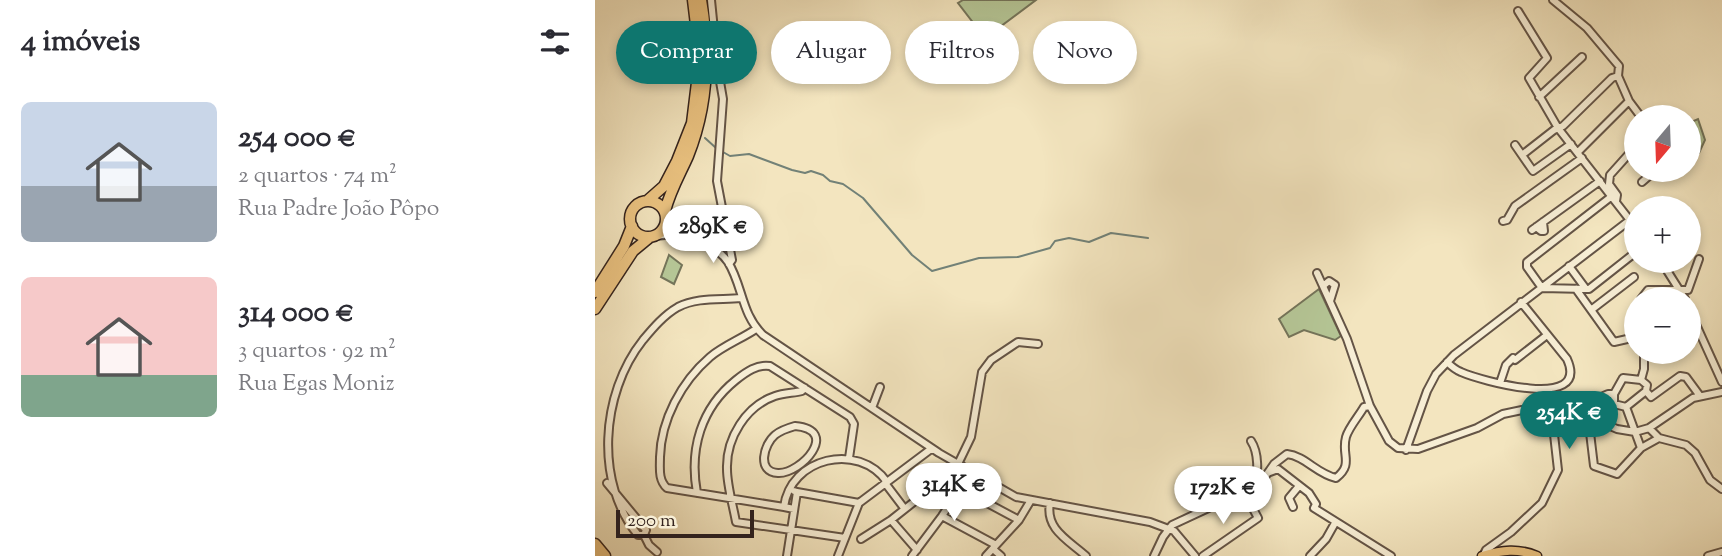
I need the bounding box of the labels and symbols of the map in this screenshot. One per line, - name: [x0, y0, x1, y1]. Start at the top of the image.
- north arrow: [1624, 105, 1701, 182]
- pin: 289K €: [656, 205, 770, 265]
- pin: 254K €: [1512, 392, 1626, 451]
- pin: 314K €: [897, 463, 1011, 523]
- pin: 172K €: [1166, 466, 1280, 526]
- scale bar: [616, 507, 754, 539]

